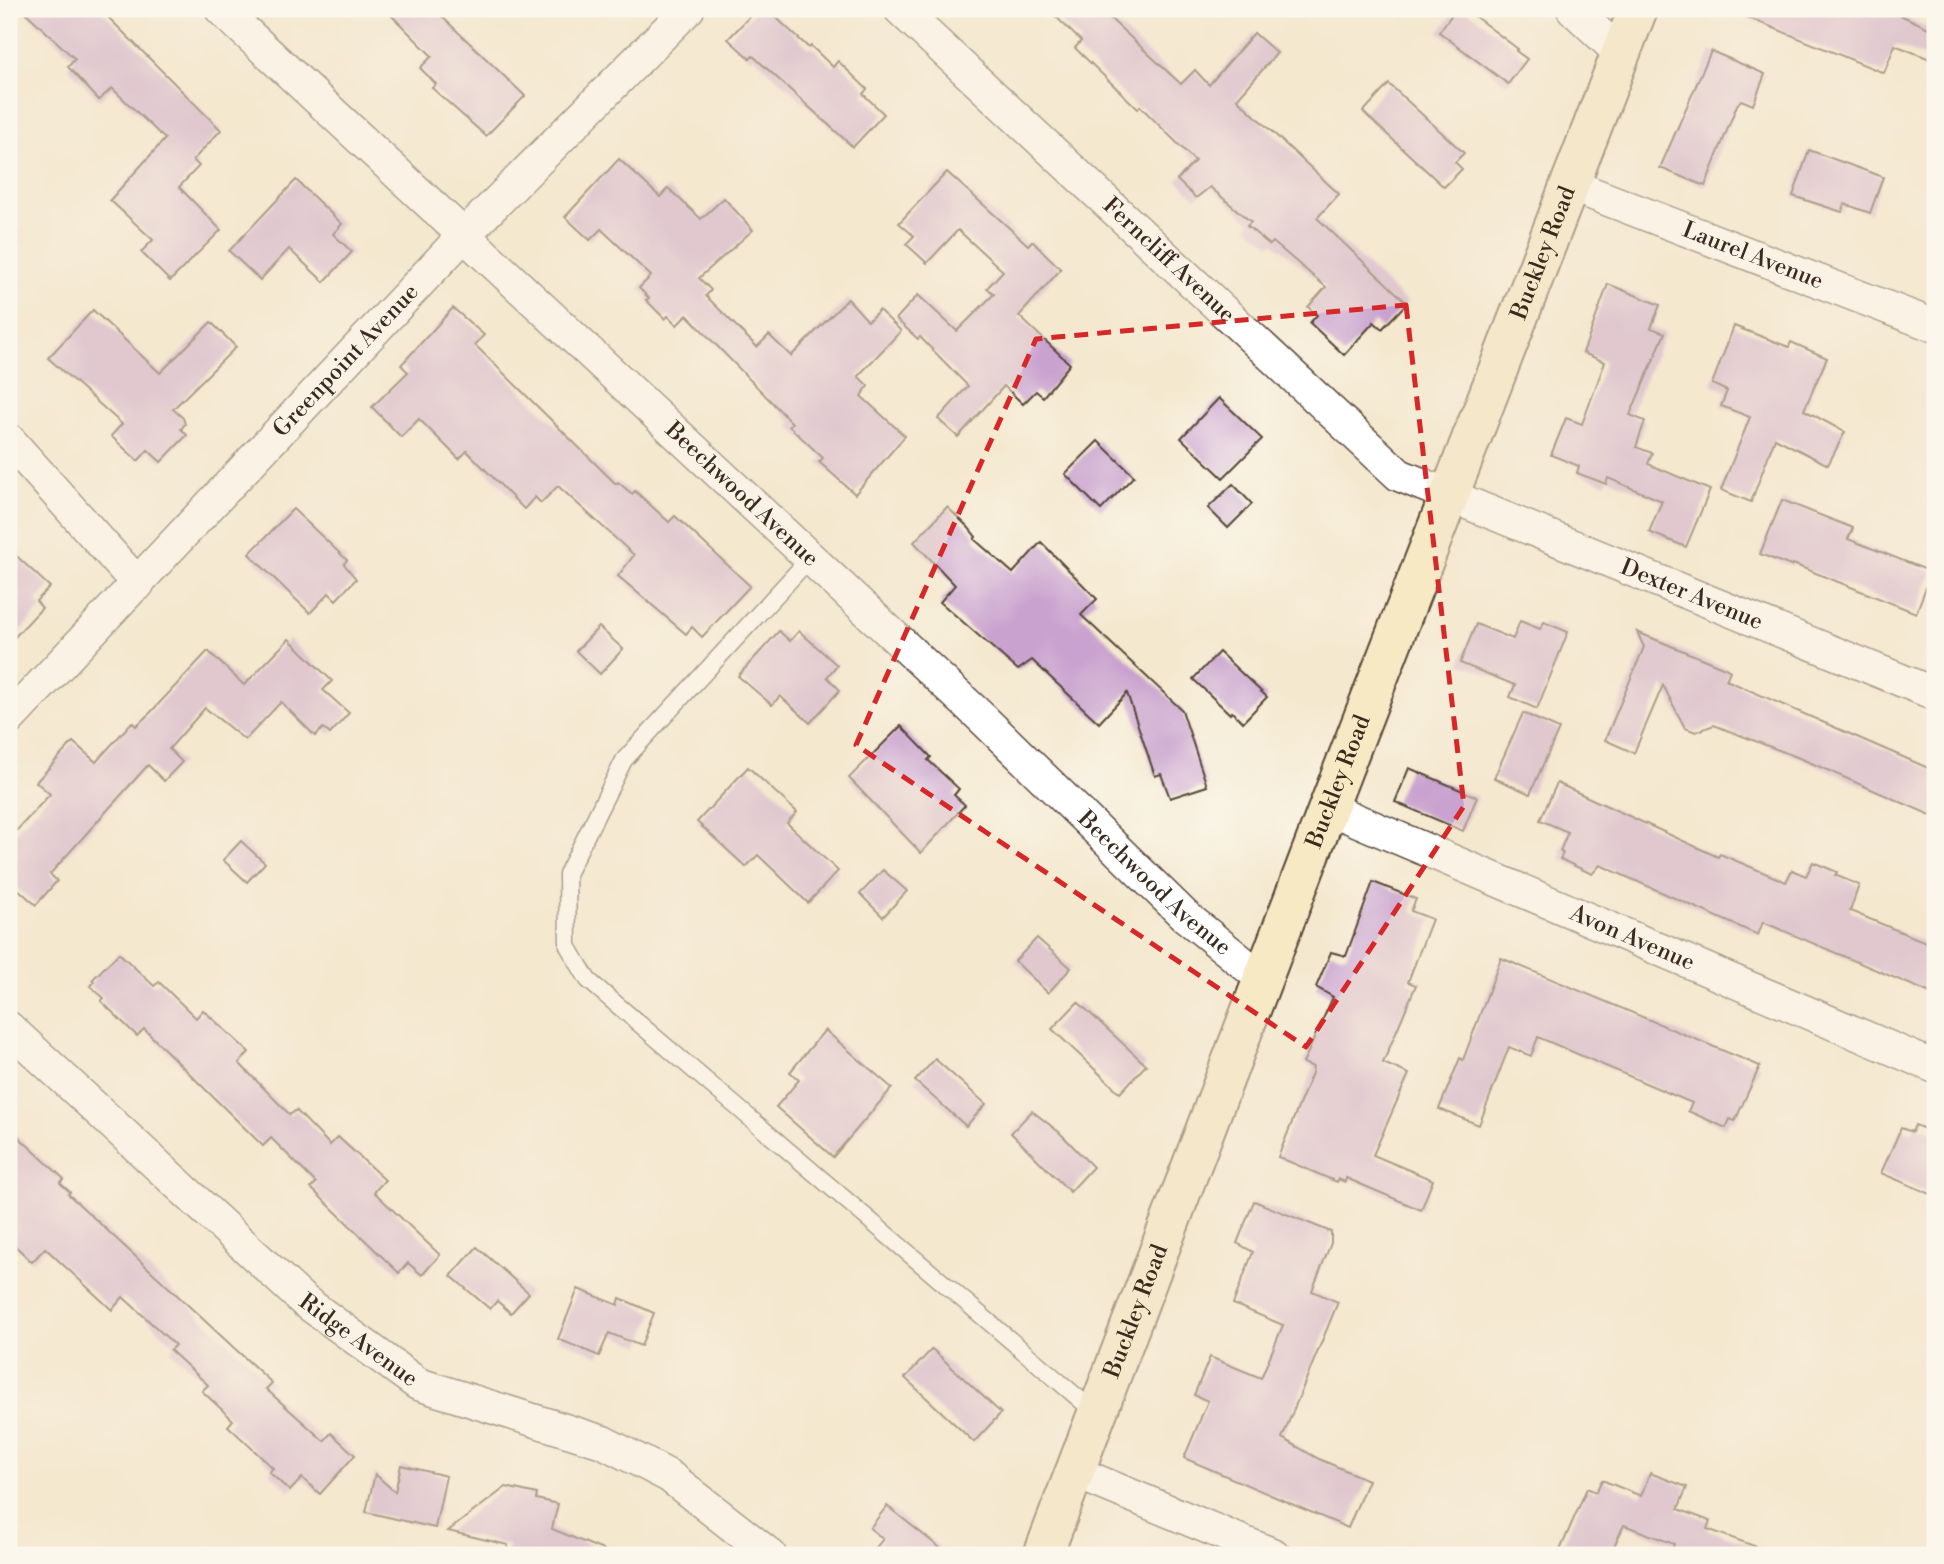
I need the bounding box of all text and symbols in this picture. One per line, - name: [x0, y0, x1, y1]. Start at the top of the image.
- street label: Buckley Road: [1505, 182, 1582, 324]
- street label: Ferncliff Avenue: [1097, 192, 1241, 329]
- street label: Laurel Avenue: [1678, 216, 1827, 296]
- street label: Greenpoint Avenue: [267, 278, 425, 443]
- street label: Beechwood Avenue: [659, 415, 825, 573]
- street label: Dexter Avenue: [1616, 553, 1767, 636]
- street label: Buckley Road: [1300, 711, 1377, 853]
- street label: Beechwood Avenue: [1071, 804, 1237, 962]
- street label: Avon Avenue: [1565, 899, 1699, 977]
- street label: Buckley Road: [1098, 1240, 1174, 1383]
- street label: Ridge Avenue: [293, 1288, 423, 1393]

